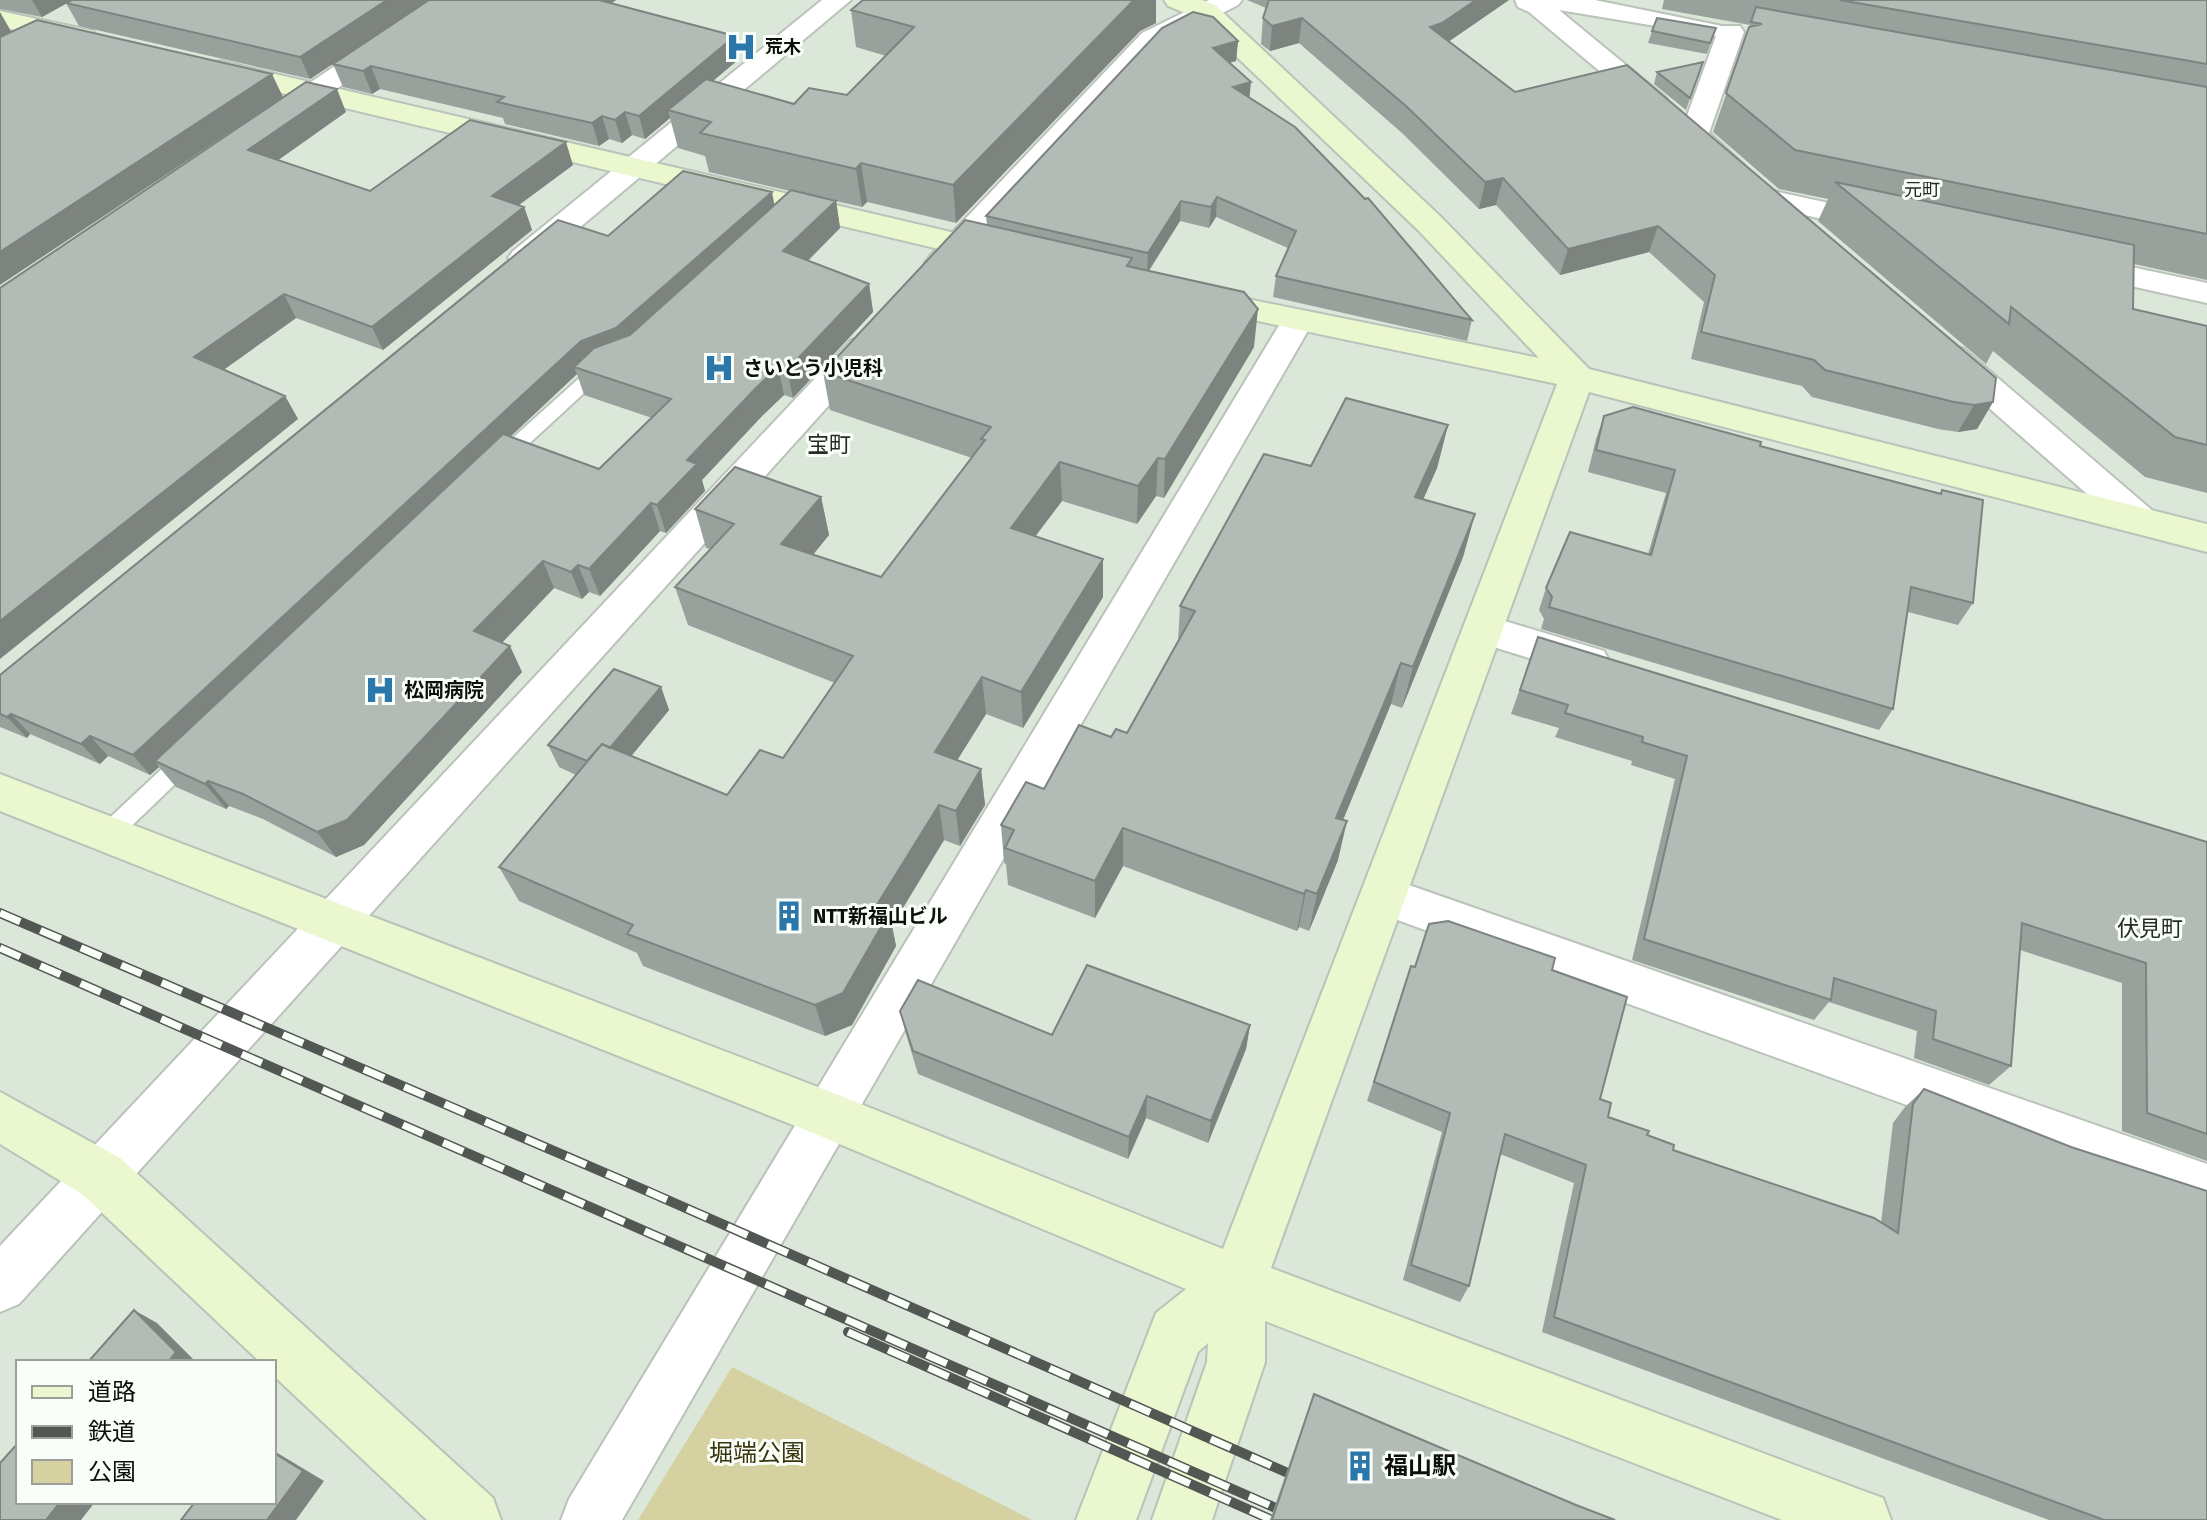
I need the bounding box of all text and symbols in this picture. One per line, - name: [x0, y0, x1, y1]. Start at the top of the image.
- hospital icon: 荒木: [724, 30, 758, 64]
- place label: 荒木: [765, 36, 801, 58]
- district label: 元町: [1904, 179, 1940, 201]
- hospital icon: さいとう小児科: [702, 351, 736, 385]
- place label: さいとう小児科: [743, 356, 883, 380]
- district label: 宝町: [807, 431, 851, 458]
- hospital icon: 松岡病院: [363, 673, 397, 707]
- place label: 松岡病院: [404, 678, 484, 702]
- building icon: NTT新福山ビル: [772, 899, 806, 933]
- place label: NTT新福山ビル: [813, 904, 948, 928]
- district label: 伏見町: [2117, 915, 2183, 942]
- legend: [16, 1360, 276, 1504]
- text: 道路: [88, 1378, 136, 1406]
- text: 鉄道: [88, 1418, 136, 1446]
- park label: 堀端公園: [709, 1439, 805, 1467]
- building icon: 福山駅: [1343, 1449, 1377, 1483]
- place label: 福山駅: [1384, 1452, 1456, 1480]
- text: 公園: [88, 1458, 136, 1486]

